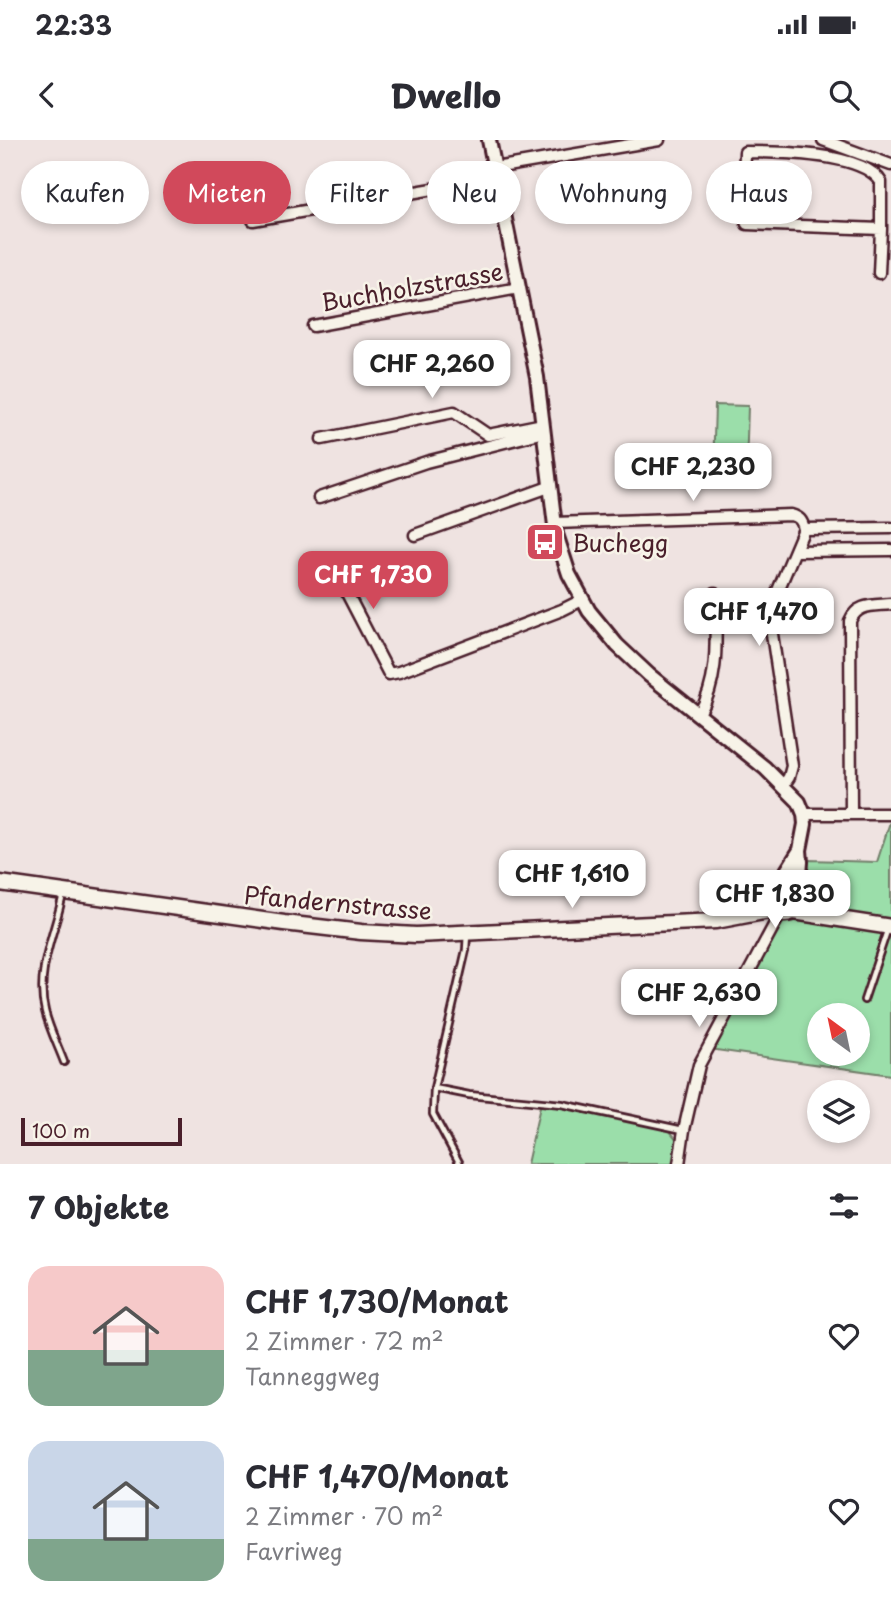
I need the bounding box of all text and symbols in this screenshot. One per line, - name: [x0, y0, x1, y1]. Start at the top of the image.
- text: 22:33: [35, 5, 112, 44]
- text: Dwello: [390, 71, 501, 119]
- icon: back: [28, 76, 66, 114]
- icon: search: [825, 76, 863, 114]
- chip: Kaufen: [21, 161, 149, 224]
- chip: Mieten: [163, 161, 291, 224]
- chip: Filter: [305, 161, 413, 224]
- chip: Neu: [427, 161, 521, 224]
- chip: Wohnung: [535, 161, 692, 224]
- chip: Haus: [706, 161, 812, 224]
- street label: Buchholzstrasse: [318, 252, 506, 320]
- pin: CHF 2,260: [352, 341, 512, 400]
- text: CHF 2,260: [369, 345, 495, 380]
- pin: CHF 2,230: [613, 444, 773, 503]
- text: CHF 2,230: [631, 448, 755, 483]
- bus stop icon: Buchegg: [524, 521, 566, 563]
- place label: Buchegg: [572, 524, 668, 560]
- pin: CHF 1,730: [293, 552, 453, 611]
- text: CHF 1,730: [314, 556, 432, 591]
- pin: CHF 1,470: [679, 588, 839, 648]
- text: CHF 1,470: [700, 593, 818, 628]
- pin: CHF 1,610: [492, 850, 652, 910]
- text: CHF 1,610: [515, 855, 629, 890]
- pin: CHF 1,830: [695, 870, 855, 930]
- text: CHF 1,830: [715, 875, 835, 910]
- street label: Pfandernstrasse: [243, 876, 433, 928]
- pin: CHF 2,630: [619, 970, 779, 1029]
- text: CHF 2,630: [637, 974, 761, 1009]
- north arrow: [807, 1003, 870, 1066]
- map controls: [807, 1003, 870, 1143]
- button: layers: [807, 1080, 870, 1143]
- scale bar: [21, 1115, 182, 1147]
- text: 100 m: [32, 1116, 90, 1144]
- text: 7 Objekte: [28, 1184, 169, 1229]
- icon: filters: [825, 1187, 863, 1225]
- text: CHF 1,730/Monat: [245, 1278, 509, 1323]
- icon: home: [84, 1294, 168, 1378]
- icon: heart: [825, 1317, 863, 1355]
- text: 2 Zimmer · 72 m²: [245, 1323, 444, 1358]
- text: Tanneggweg: [245, 1358, 380, 1393]
- text: CHF 1,470/Monat: [245, 1453, 509, 1498]
- icon: home: [84, 1469, 168, 1553]
- icon: heart: [825, 1492, 863, 1530]
- text: 2 Zimmer · 70 m²: [245, 1498, 443, 1533]
- text: Favriweg: [245, 1533, 343, 1568]

